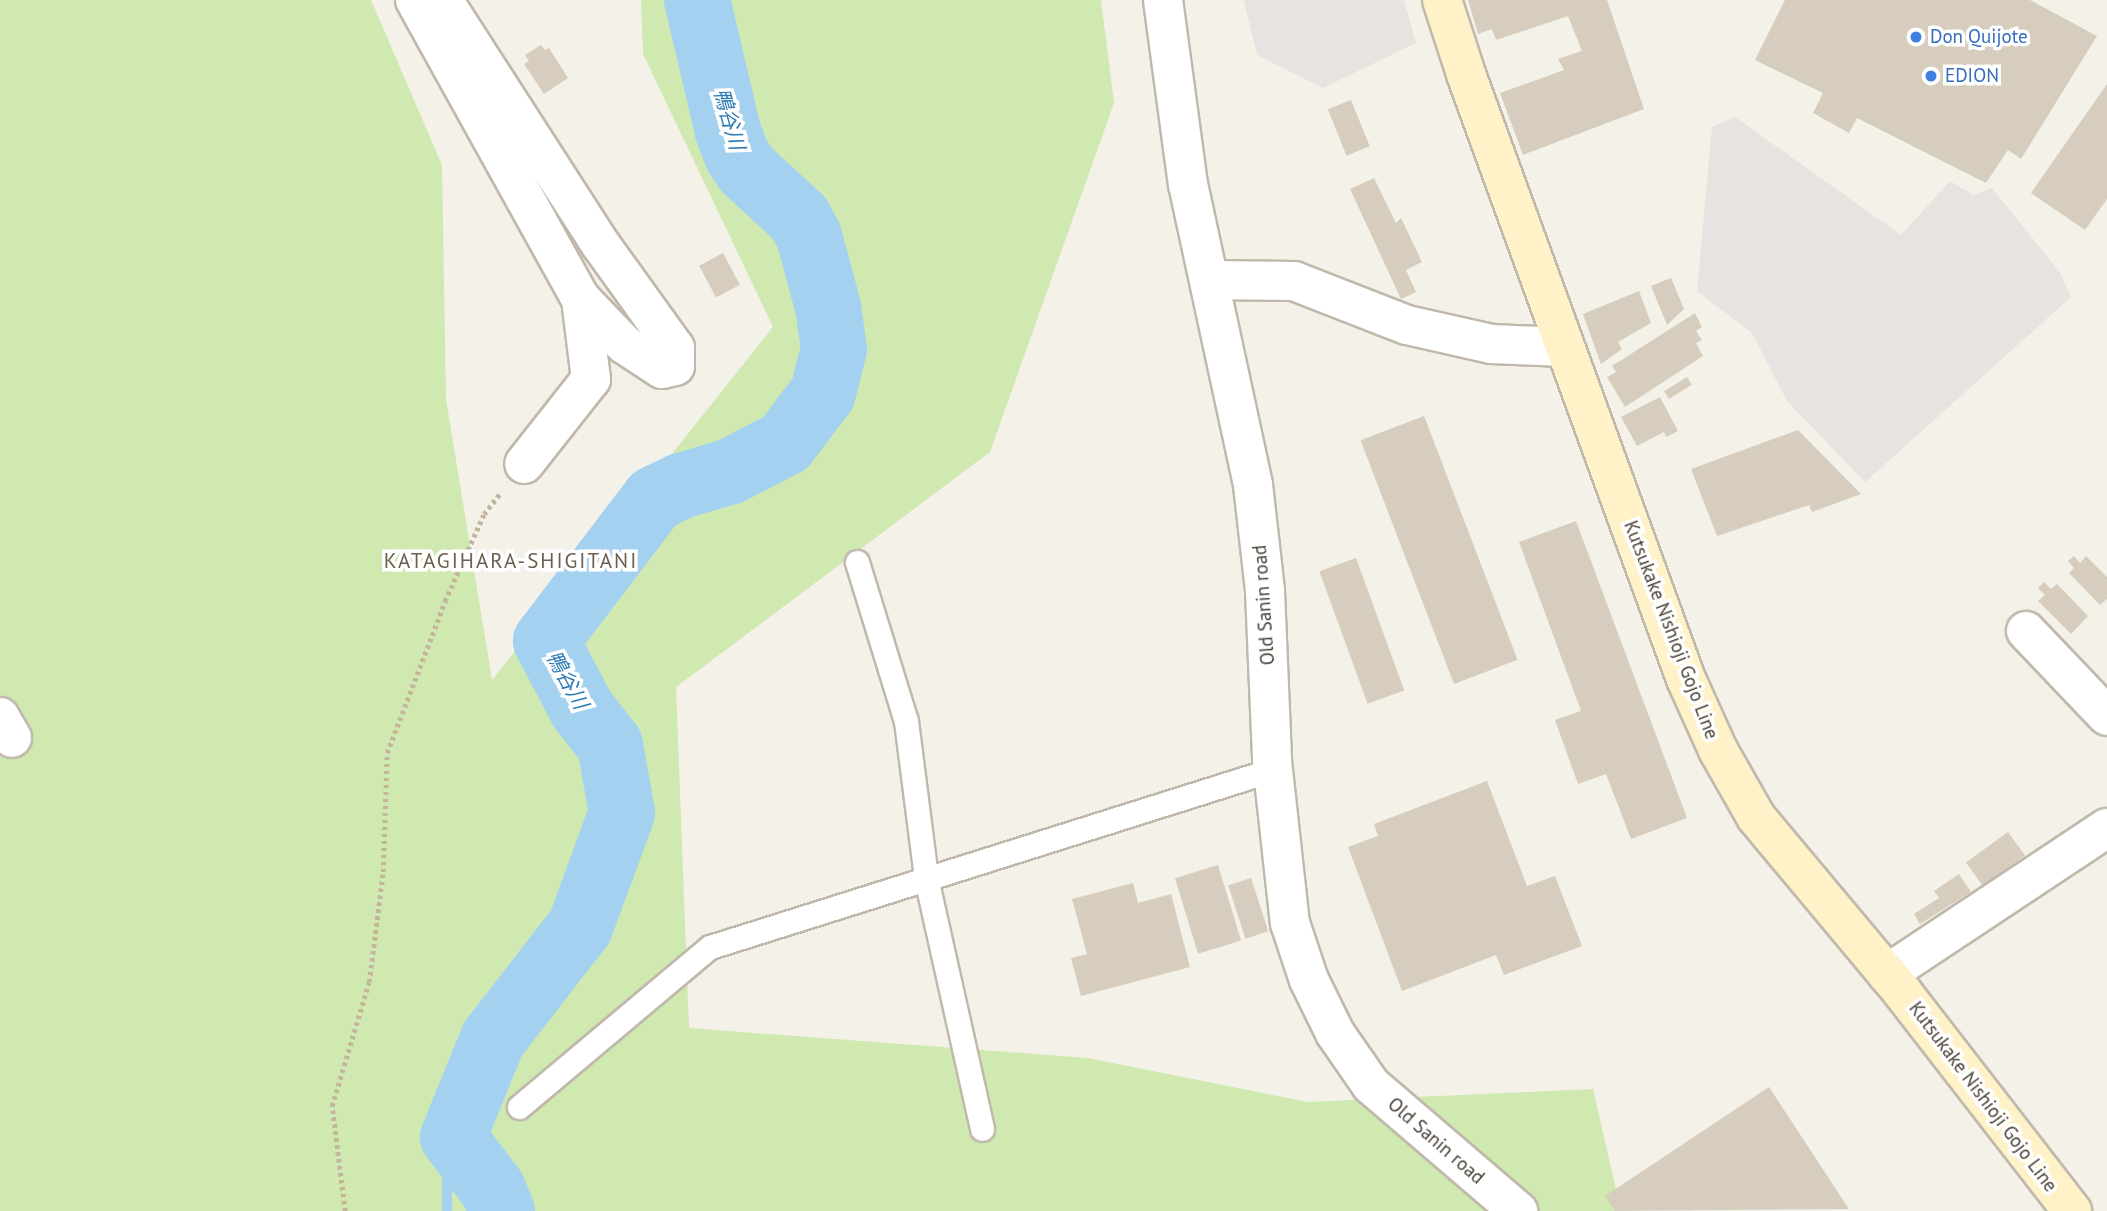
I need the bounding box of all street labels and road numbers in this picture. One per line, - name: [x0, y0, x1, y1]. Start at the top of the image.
- street label: Kutsukake Nishioji Gojo Line: [1619, 518, 1723, 742]
- street label: Old Sanin road: [1248, 544, 1280, 666]
- street label: Kutsukake Nishioji Gojo Line: [1904, 998, 2062, 1196]
- street label: Old Sanin road: [1383, 1093, 1489, 1189]

